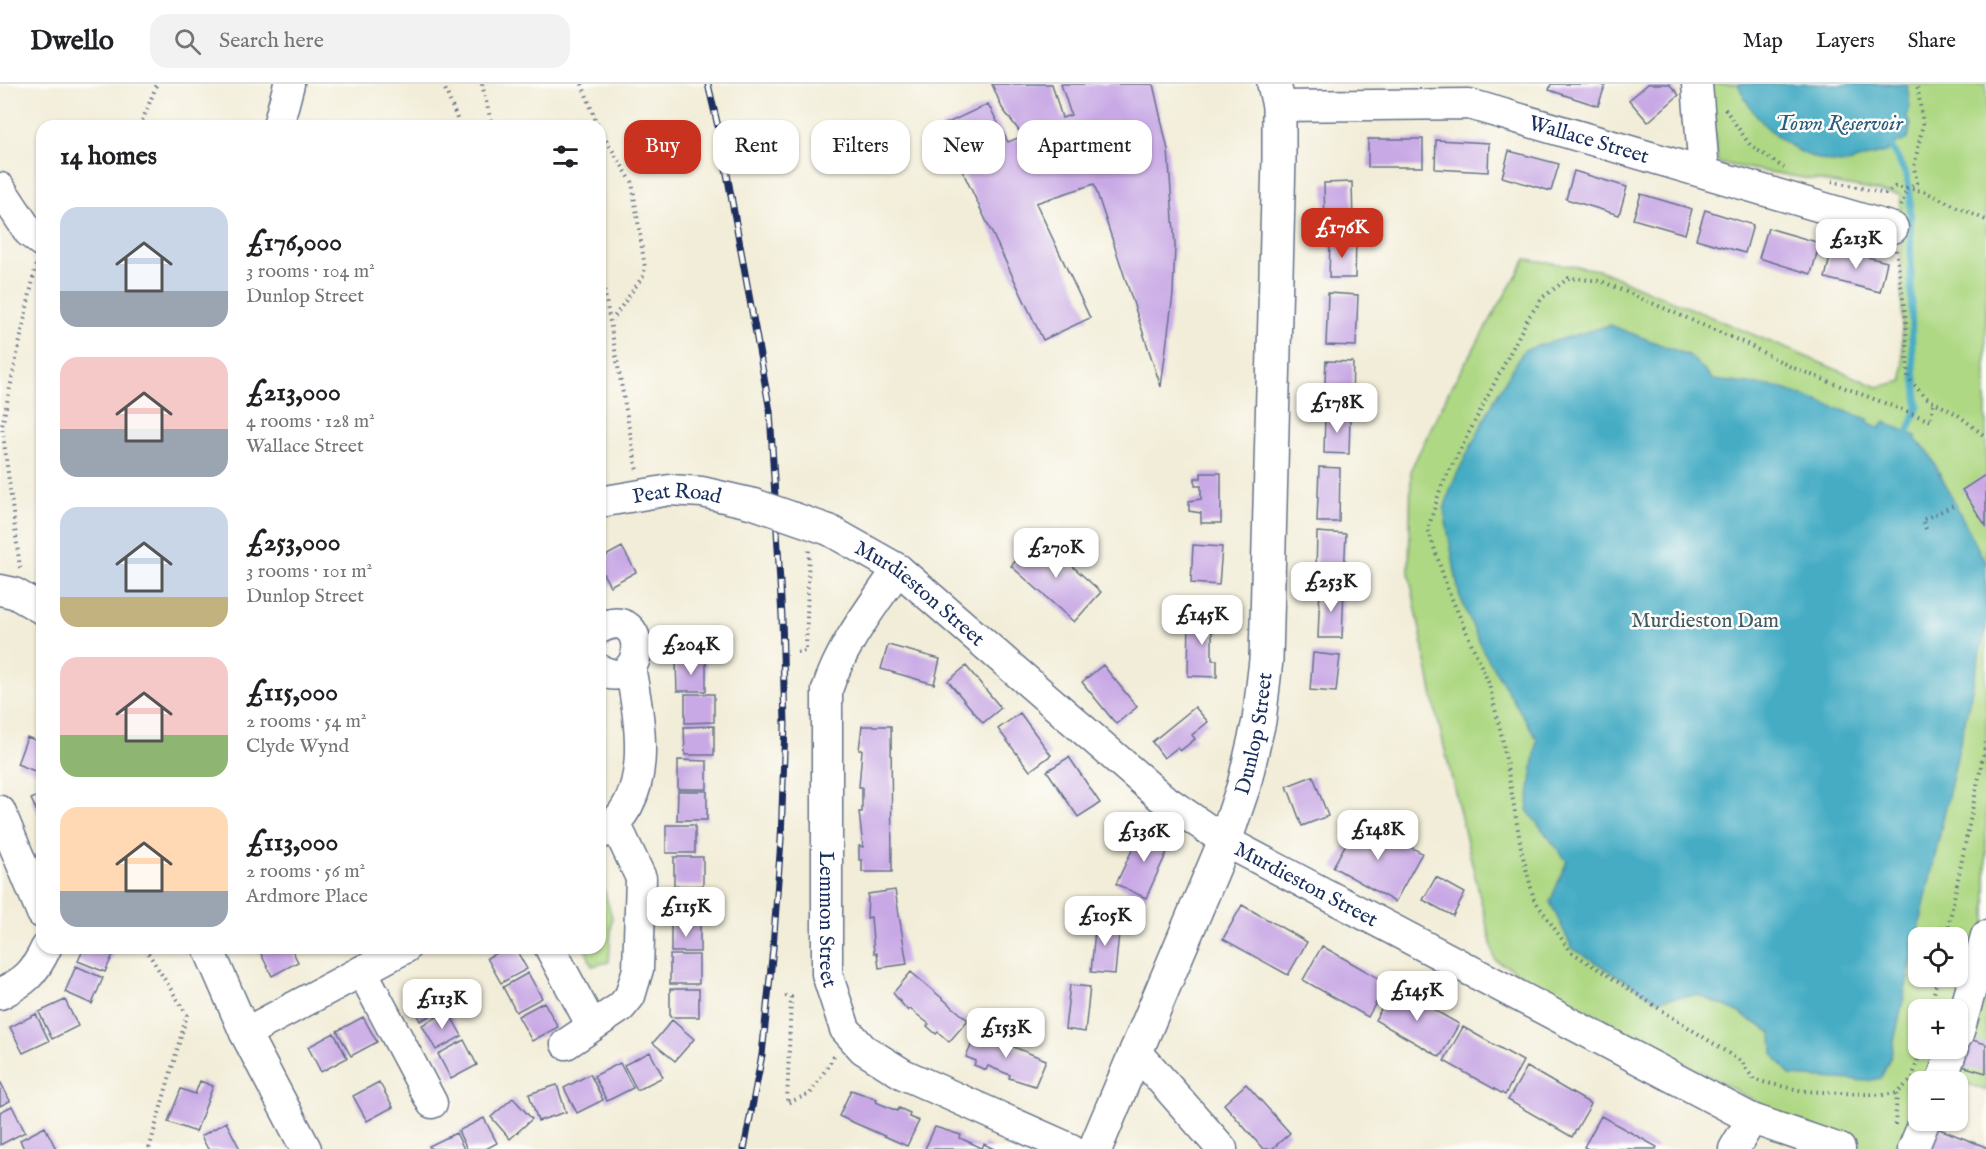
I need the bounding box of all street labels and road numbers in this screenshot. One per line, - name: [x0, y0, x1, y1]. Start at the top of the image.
- street label: Wallace Street: [1525, 110, 1652, 171]
- street label: Peat Road: [631, 478, 725, 511]
- street label: Murdieston Street: [849, 535, 990, 653]
- street label: Dunlop Street: [1230, 671, 1279, 799]
- street label: Murdieston Street: [1229, 836, 1382, 934]
- street label: Lemmon Street: [812, 851, 843, 991]

